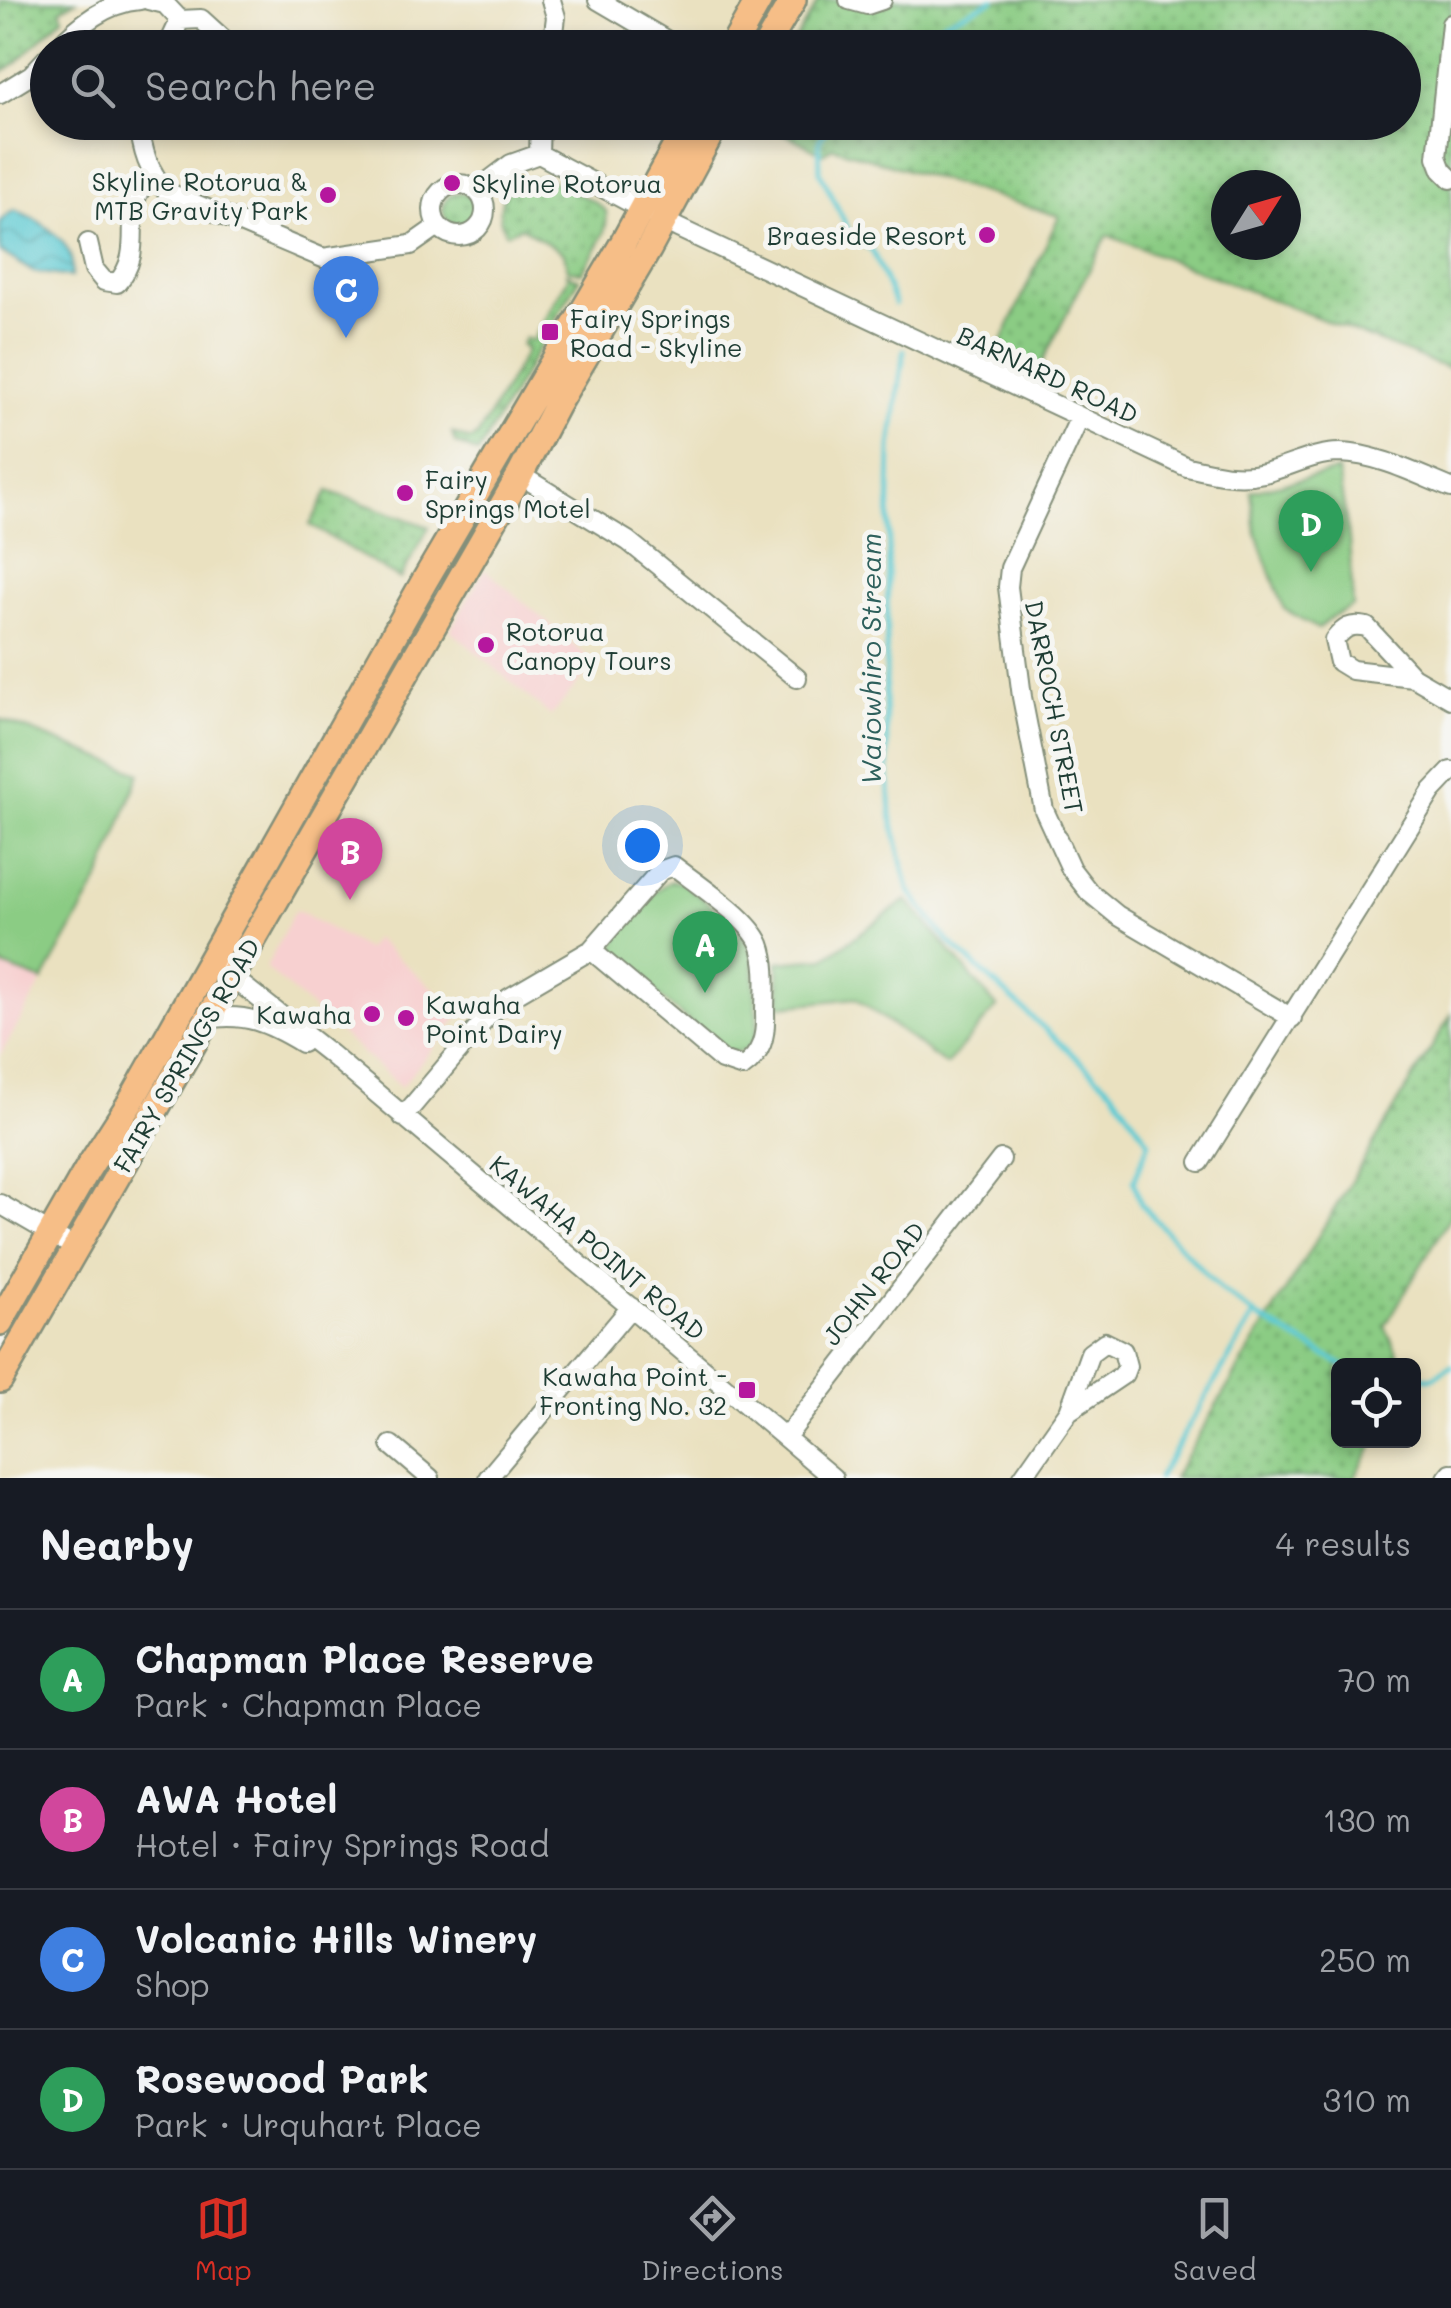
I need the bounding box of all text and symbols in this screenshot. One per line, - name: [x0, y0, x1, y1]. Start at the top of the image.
- search box: [30, 30, 1421, 140]
- icon: search: [65, 58, 120, 113]
- text: Search here: [145, 60, 376, 110]
- place label: Skyline Rotorua & MTB Gravity Park: [92, 165, 308, 227]
- place label: Skyline Rotorua: [472, 167, 662, 200]
- north arrow: [1211, 170, 1301, 260]
- marker: Skyline Rotorua: [441, 172, 463, 194]
- marker: Skyline Rotorua & MTB Gravity Park: [317, 184, 339, 206]
- place label: Braeside Resort: [767, 219, 967, 251]
- marker: Braeside Resort: [976, 224, 998, 246]
- pin: C: [314, 255, 378, 338]
- place label: Fairy Springs Road - Skyline: [570, 302, 742, 364]
- street label: BARNARD ROAD: [952, 318, 1144, 430]
- marker: Fairy Springs Road - Skyline: [539, 321, 561, 343]
- place label: Fairy Springs Motel: [425, 463, 591, 524]
- marker: Fairy Springs Motel: [394, 482, 416, 504]
- pin: D: [1278, 490, 1344, 572]
- water label: Waiowhiro Stream: [852, 533, 888, 785]
- street label: DARROCH STREET: [1019, 598, 1091, 816]
- place label: Rotorua Canopy Tours: [506, 615, 672, 677]
- marker: Rotorua Canopy Tours: [475, 634, 497, 656]
- pin: B: [318, 818, 382, 900]
- your location: [617, 820, 668, 871]
- pin: A: [672, 910, 738, 993]
- street label: FAIRY SPRINGS ROAD: [106, 932, 266, 1178]
- place label: Kawaha Point Dairy: [426, 988, 563, 1050]
- place label: Kawaha: [257, 998, 352, 1030]
- marker: Kawaha: [361, 1003, 383, 1025]
- marker: Kawaha Point Dairy: [395, 1007, 417, 1029]
- street label: KAWAHA POINT ROAD: [484, 1147, 712, 1347]
- street label: JOHN ROAD: [815, 1215, 931, 1351]
- map controls: [1331, 1358, 1421, 1448]
- button: locate: [1331, 1358, 1421, 1448]
- place label: Kawaha Point - Fronting No. 32: [540, 1360, 727, 1421]
- marker: Kawaha Point - Fronting No. 32: [736, 1379, 758, 1401]
- text: Nearby: [40, 1516, 194, 1571]
- text: 4 results: [1275, 1522, 1411, 1564]
- text: Chapman Place Reserve: [135, 1633, 594, 1683]
- text: A: [61, 1658, 84, 1700]
- text: 70 m: [1338, 1658, 1411, 1700]
- text: Park · Chapman Place: [135, 1683, 482, 1725]
- text: AWA Hotel: [135, 1773, 337, 1823]
- text: B: [62, 1798, 83, 1840]
- text: 130 m: [1322, 1798, 1411, 1840]
- text: Hotel · Fairy Springs Road: [135, 1823, 549, 1865]
- text: Volcanic Hills Winery: [135, 1913, 537, 1963]
- text: C: [61, 1938, 84, 1980]
- text: 250 m: [1319, 1938, 1411, 1980]
- text: Shop: [135, 1963, 210, 2005]
- text: Rosewood Park: [135, 2053, 429, 2103]
- text: D: [61, 2078, 84, 2120]
- text: 310 m: [1322, 2078, 1411, 2120]
- text: Park · Urquhart Place: [135, 2103, 482, 2145]
- tab: Map: [195, 2191, 252, 2287]
- tab: Directions: [641, 2191, 784, 2287]
- tab: Saved: [1173, 2191, 1256, 2287]

